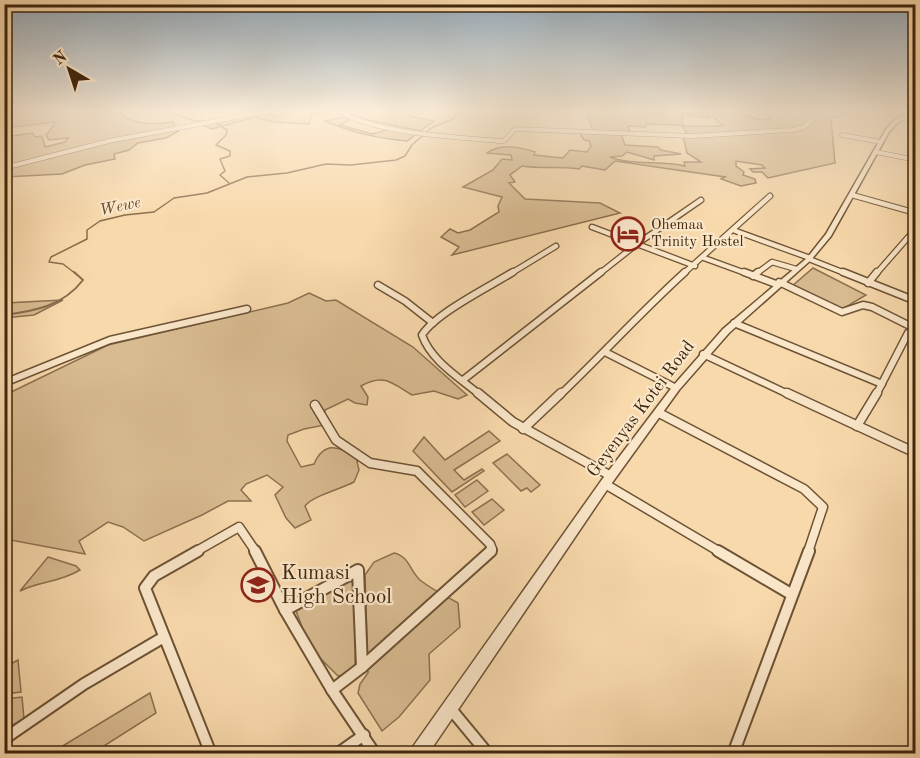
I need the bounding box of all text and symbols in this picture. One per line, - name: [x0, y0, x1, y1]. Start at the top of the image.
- north arrow: [39, 39, 99, 99]
- text: N: [51, 48, 71, 69]
- water label: Wewe: [98, 195, 143, 219]
- hotel icon: Ohemaa Trinity Hostel: [610, 216, 646, 252]
- place label: Ohemaa Trinity Hostel: [651, 218, 743, 250]
- street label: Geyenyas Kotei Road: [584, 337, 698, 481]
- place label: Kumasi High School: [281, 563, 392, 608]
- school or university icon: Kumasi High School: [240, 567, 276, 603]

